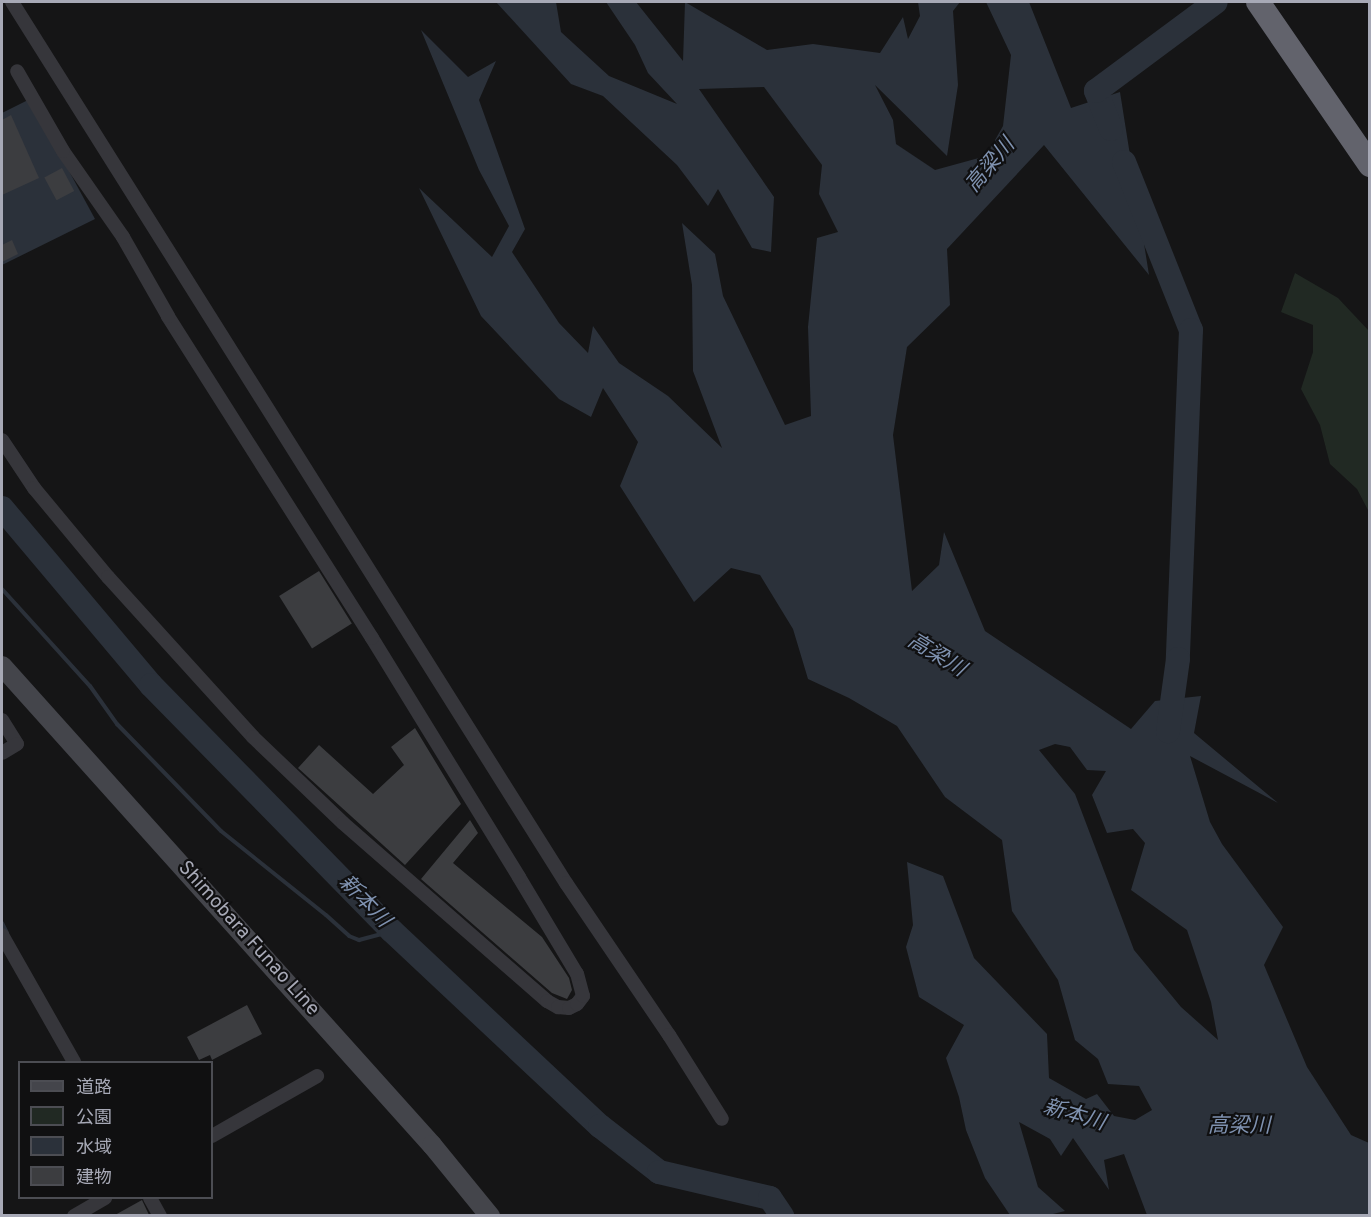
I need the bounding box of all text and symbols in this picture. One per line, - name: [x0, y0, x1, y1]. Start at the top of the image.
- water label: 高梁川: [961, 134, 1021, 198]
- water label: 高梁川: [903, 629, 969, 683]
- street label: Shimobara Funao Line: [172, 857, 324, 1021]
- water label: 新本川: [333, 871, 395, 933]
- legend: [18, 1061, 213, 1199]
- text: 道路: [76, 1077, 112, 1100]
- water label: 新本川: [1040, 1095, 1108, 1137]
- text: 公園: [76, 1107, 112, 1130]
- water label: 高梁川: [1208, 1114, 1270, 1140]
- text: 水域: [76, 1137, 112, 1160]
- text: 建物: [76, 1167, 112, 1190]

